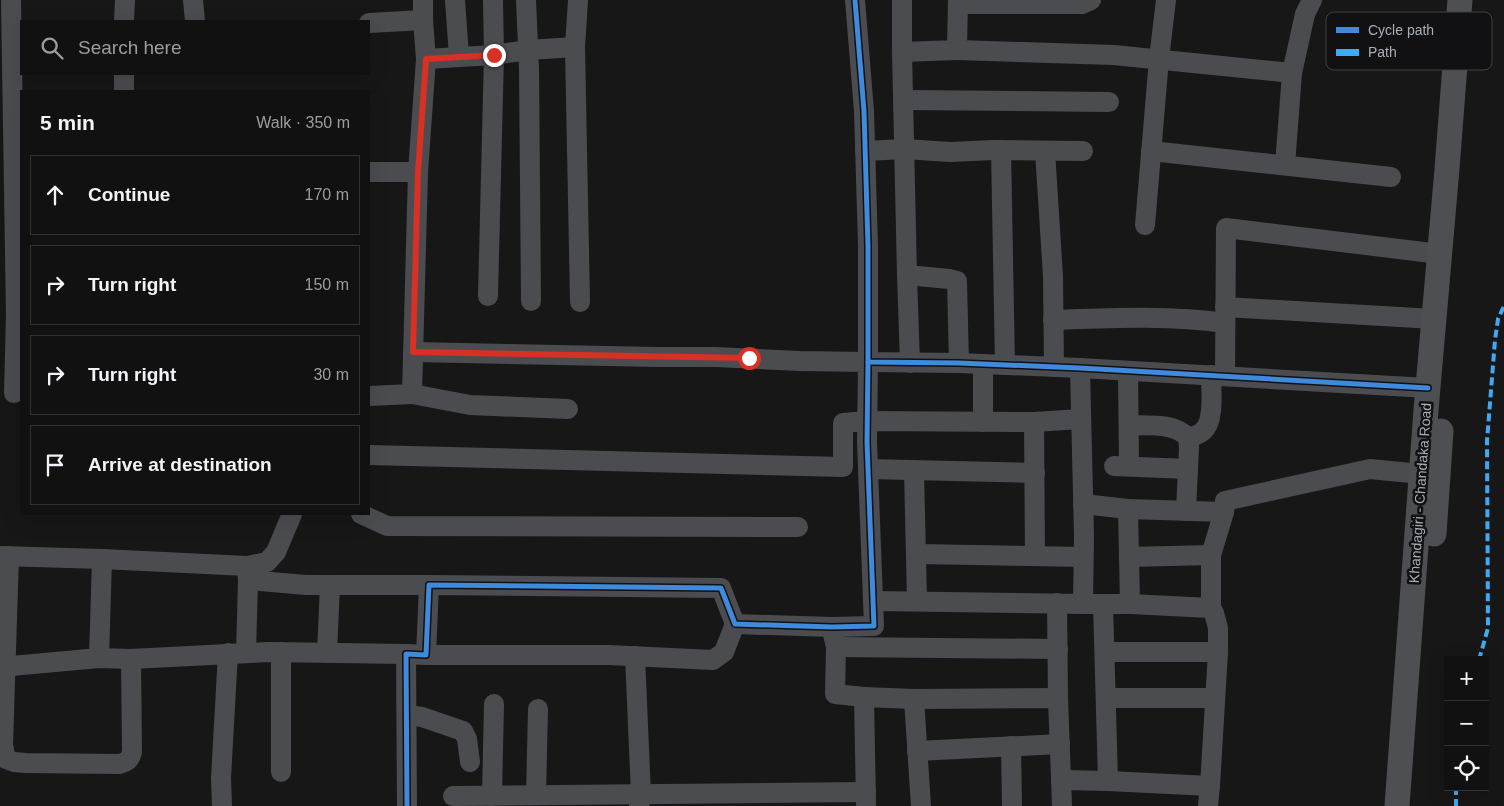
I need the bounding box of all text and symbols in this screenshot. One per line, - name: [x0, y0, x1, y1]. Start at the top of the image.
- legend: [1326, 12, 1492, 70]
- search box: [20, 20, 370, 75]
- text: Cycle path: [1368, 22, 1434, 38]
- icon: search: [38, 34, 66, 62]
- text: Search here: [78, 37, 182, 58]
- route end: [483, 44, 506, 67]
- text: Path: [1368, 44, 1397, 60]
- text: 5 min: [40, 111, 95, 134]
- text: Walk · 350 m: [256, 114, 350, 131]
- icon: ahead: [41, 181, 69, 209]
- text: Continue: [88, 184, 170, 205]
- text: 170 m: [305, 186, 349, 203]
- icon: right: [41, 271, 69, 299]
- text: Turn right: [88, 274, 176, 295]
- text: 150 m: [305, 276, 349, 293]
- route start: [738, 347, 761, 370]
- icon: right: [41, 361, 69, 389]
- text: Turn right: [88, 364, 176, 385]
- text: 30 m: [313, 366, 349, 383]
- street label: Khandagiri - Chandaka Road: [1406, 402, 1434, 584]
- icon: arrive: [41, 451, 69, 479]
- text: Arrive at destination: [88, 454, 272, 475]
- map controls: [1444, 656, 1489, 791]
- button: +: [1444, 656, 1489, 701]
- button: −: [1444, 701, 1489, 746]
- button: locate: [1444, 746, 1489, 791]

